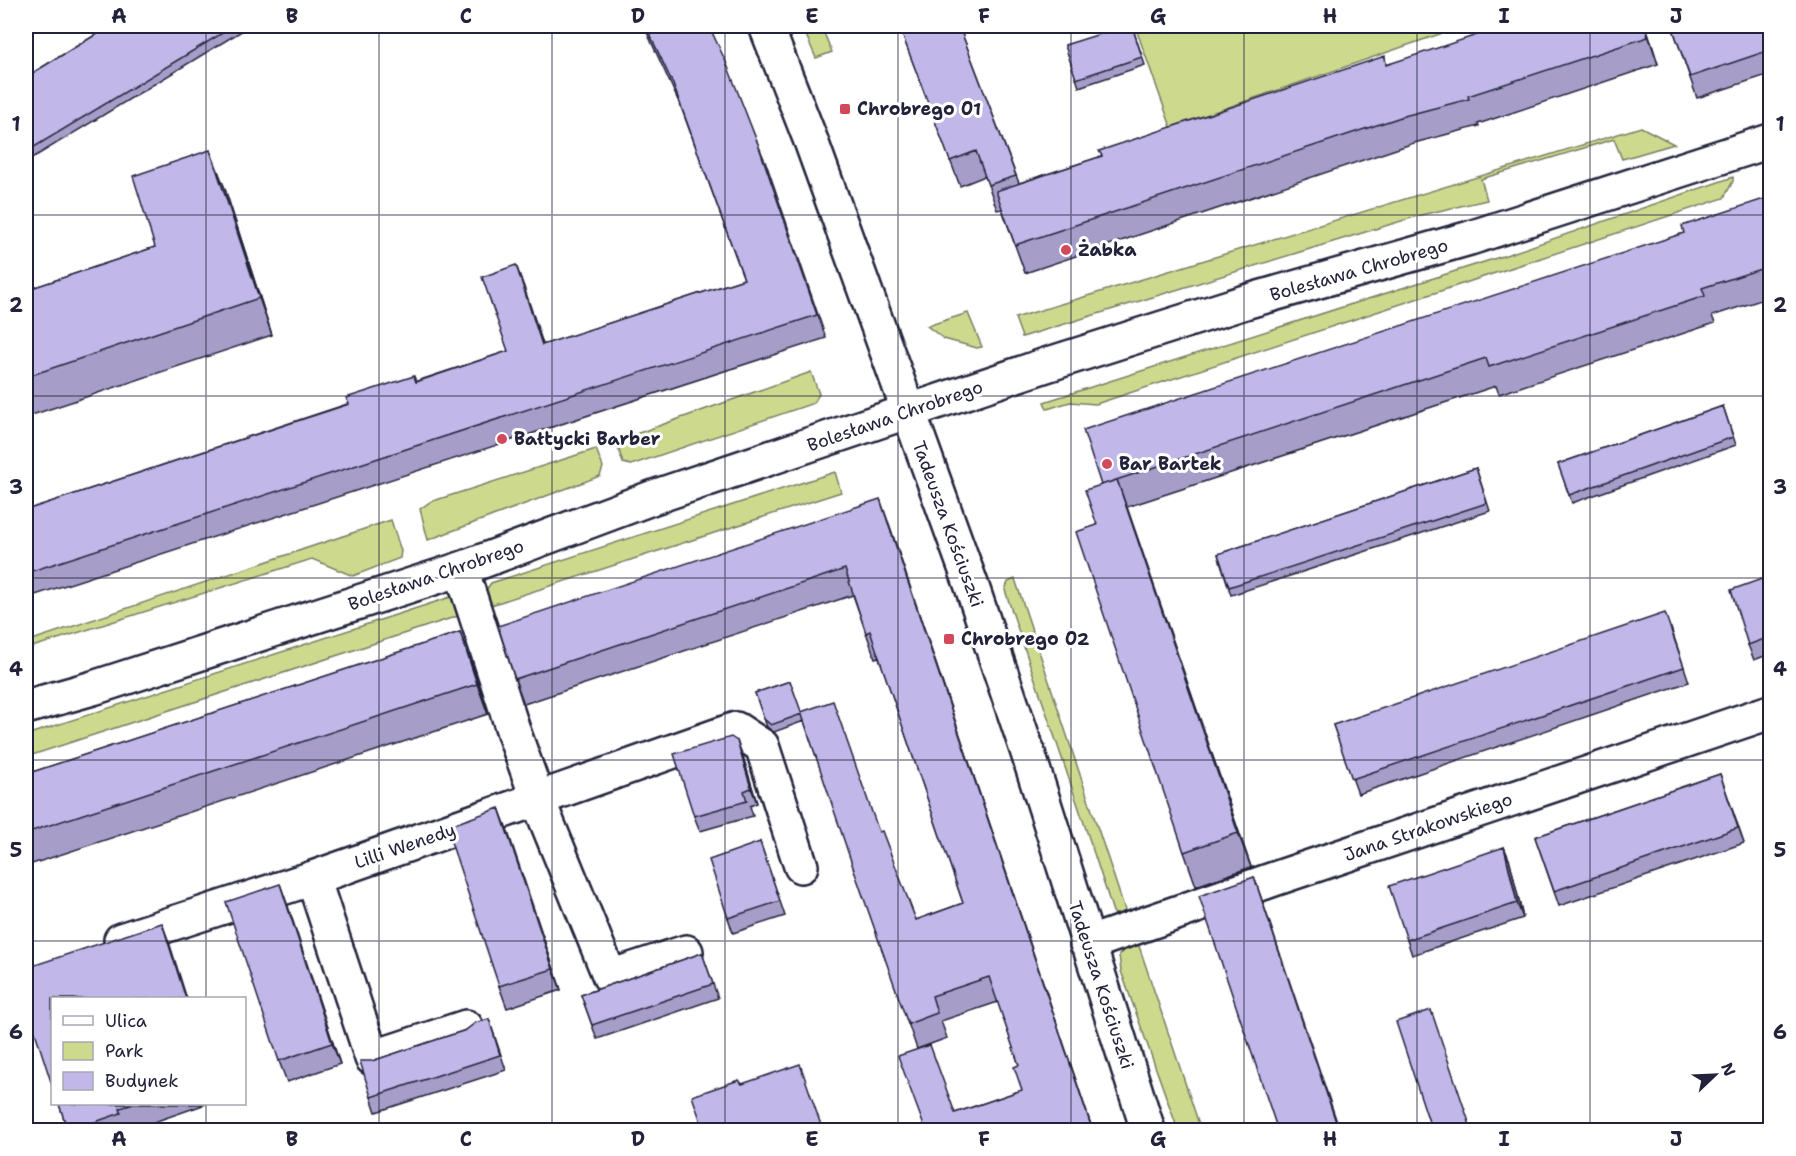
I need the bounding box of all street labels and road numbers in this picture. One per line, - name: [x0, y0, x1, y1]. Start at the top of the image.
- street label: Bolesława Chrobrego: [1267, 233, 1451, 307]
- street label: Bolesława Chrobrego: [804, 375, 986, 457]
- street label: Tadeusza Kościuszki: [907, 437, 989, 611]
- street label: Bolesława Chrobrego: [345, 534, 527, 616]
- street label: Jana Strakowskiego: [1341, 787, 1515, 867]
- street label: Lilli Wenedy: [351, 817, 459, 875]
- street label: Tadeusza Kościuszki: [1062, 898, 1140, 1072]

